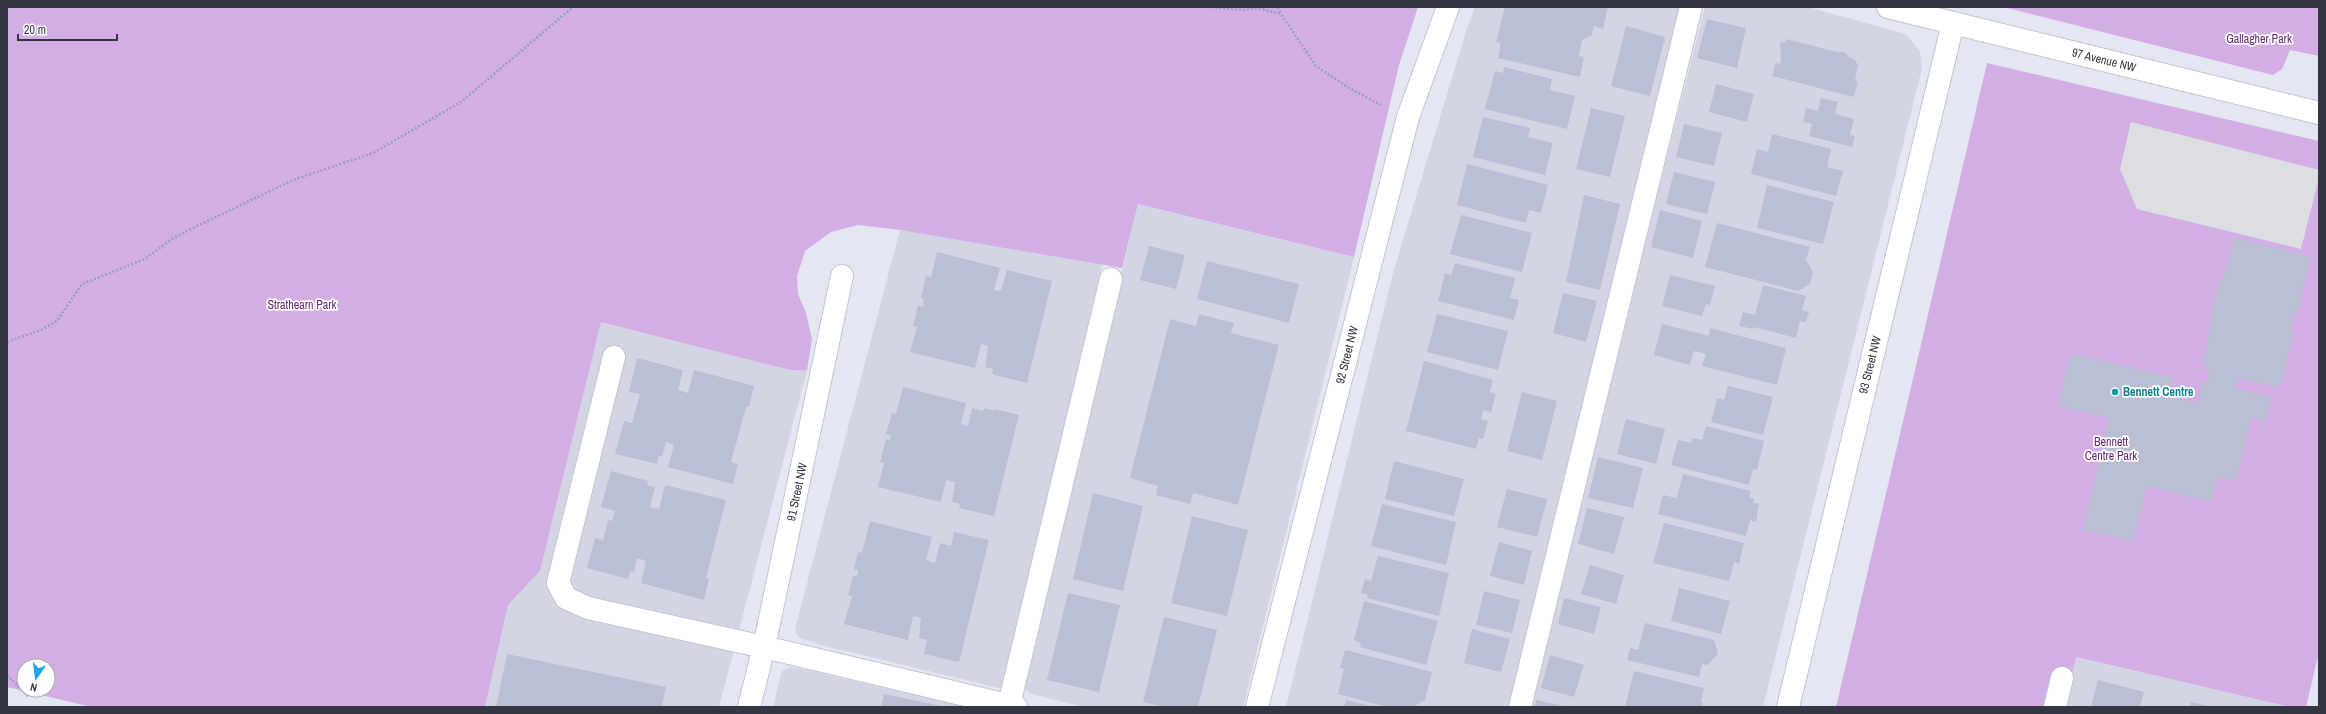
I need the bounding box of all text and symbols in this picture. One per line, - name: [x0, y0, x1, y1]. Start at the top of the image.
- scale bar: [18, 16, 117, 42]
- text: 20 m: [24, 22, 46, 38]
- park label: Gallagher Park: [2226, 31, 2292, 47]
- street label: 97 Avenue NW: [2070, 44, 2138, 76]
- park label: Strathearn Park: [268, 297, 337, 313]
- street label: 92 Street NW: [1332, 324, 1362, 386]
- street label: 93 Street NW: [1855, 334, 1885, 396]
- place label: Bennett Centre: [2123, 384, 2194, 400]
- marker: Bennett Centre: [2110, 387, 2120, 397]
- park label: Bennett Centre Park: [2085, 434, 2137, 464]
- street label: 91 Street NW: [783, 461, 811, 523]
- north arrow: [16, 658, 56, 698]
- text: N: [29, 680, 38, 695]

